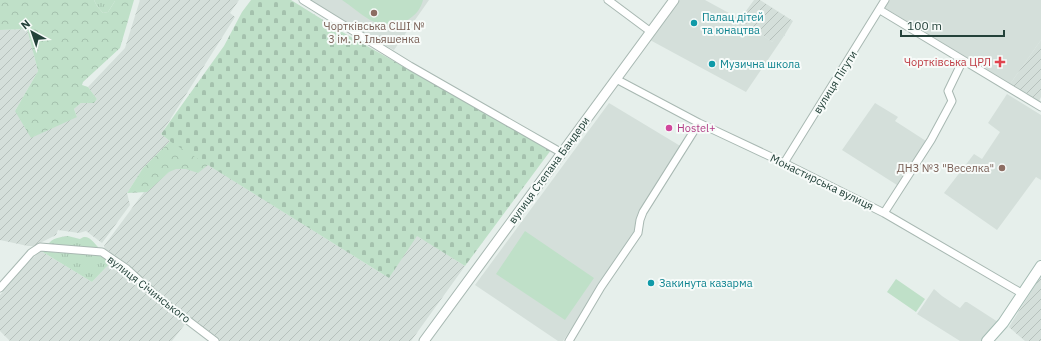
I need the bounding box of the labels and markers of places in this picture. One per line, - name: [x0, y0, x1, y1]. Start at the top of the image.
- marker: Чортківська СШІ № 3 ім. Р. Ільяшенка: [369, 8, 379, 18]
- place label: Палац дітей та юнацтва: [702, 10, 764, 37]
- marker: Палац дітей та юнацтва: [689, 18, 699, 28]
- place label: Чортківська СШІ № 3 ім. Р. Ільяшенка: [324, 19, 424, 46]
- place label: Чортківська ЦРЛ: [904, 55, 991, 69]
- marker: Чортківська ЦРЛ: [994, 56, 1006, 68]
- place label: Музична школа: [720, 57, 800, 71]
- marker: Музична школа: [707, 59, 717, 69]
- place label: Hostel+: [677, 121, 716, 135]
- marker: Hostel+: [664, 123, 674, 133]
- place label: ДНЗ №3 "Веселка": [897, 161, 994, 175]
- marker: ДНЗ №3 "Веселка": [997, 163, 1007, 173]
- place label: Закинута казарма: [659, 276, 753, 290]
- marker: Закинута казарма: [646, 278, 656, 288]

